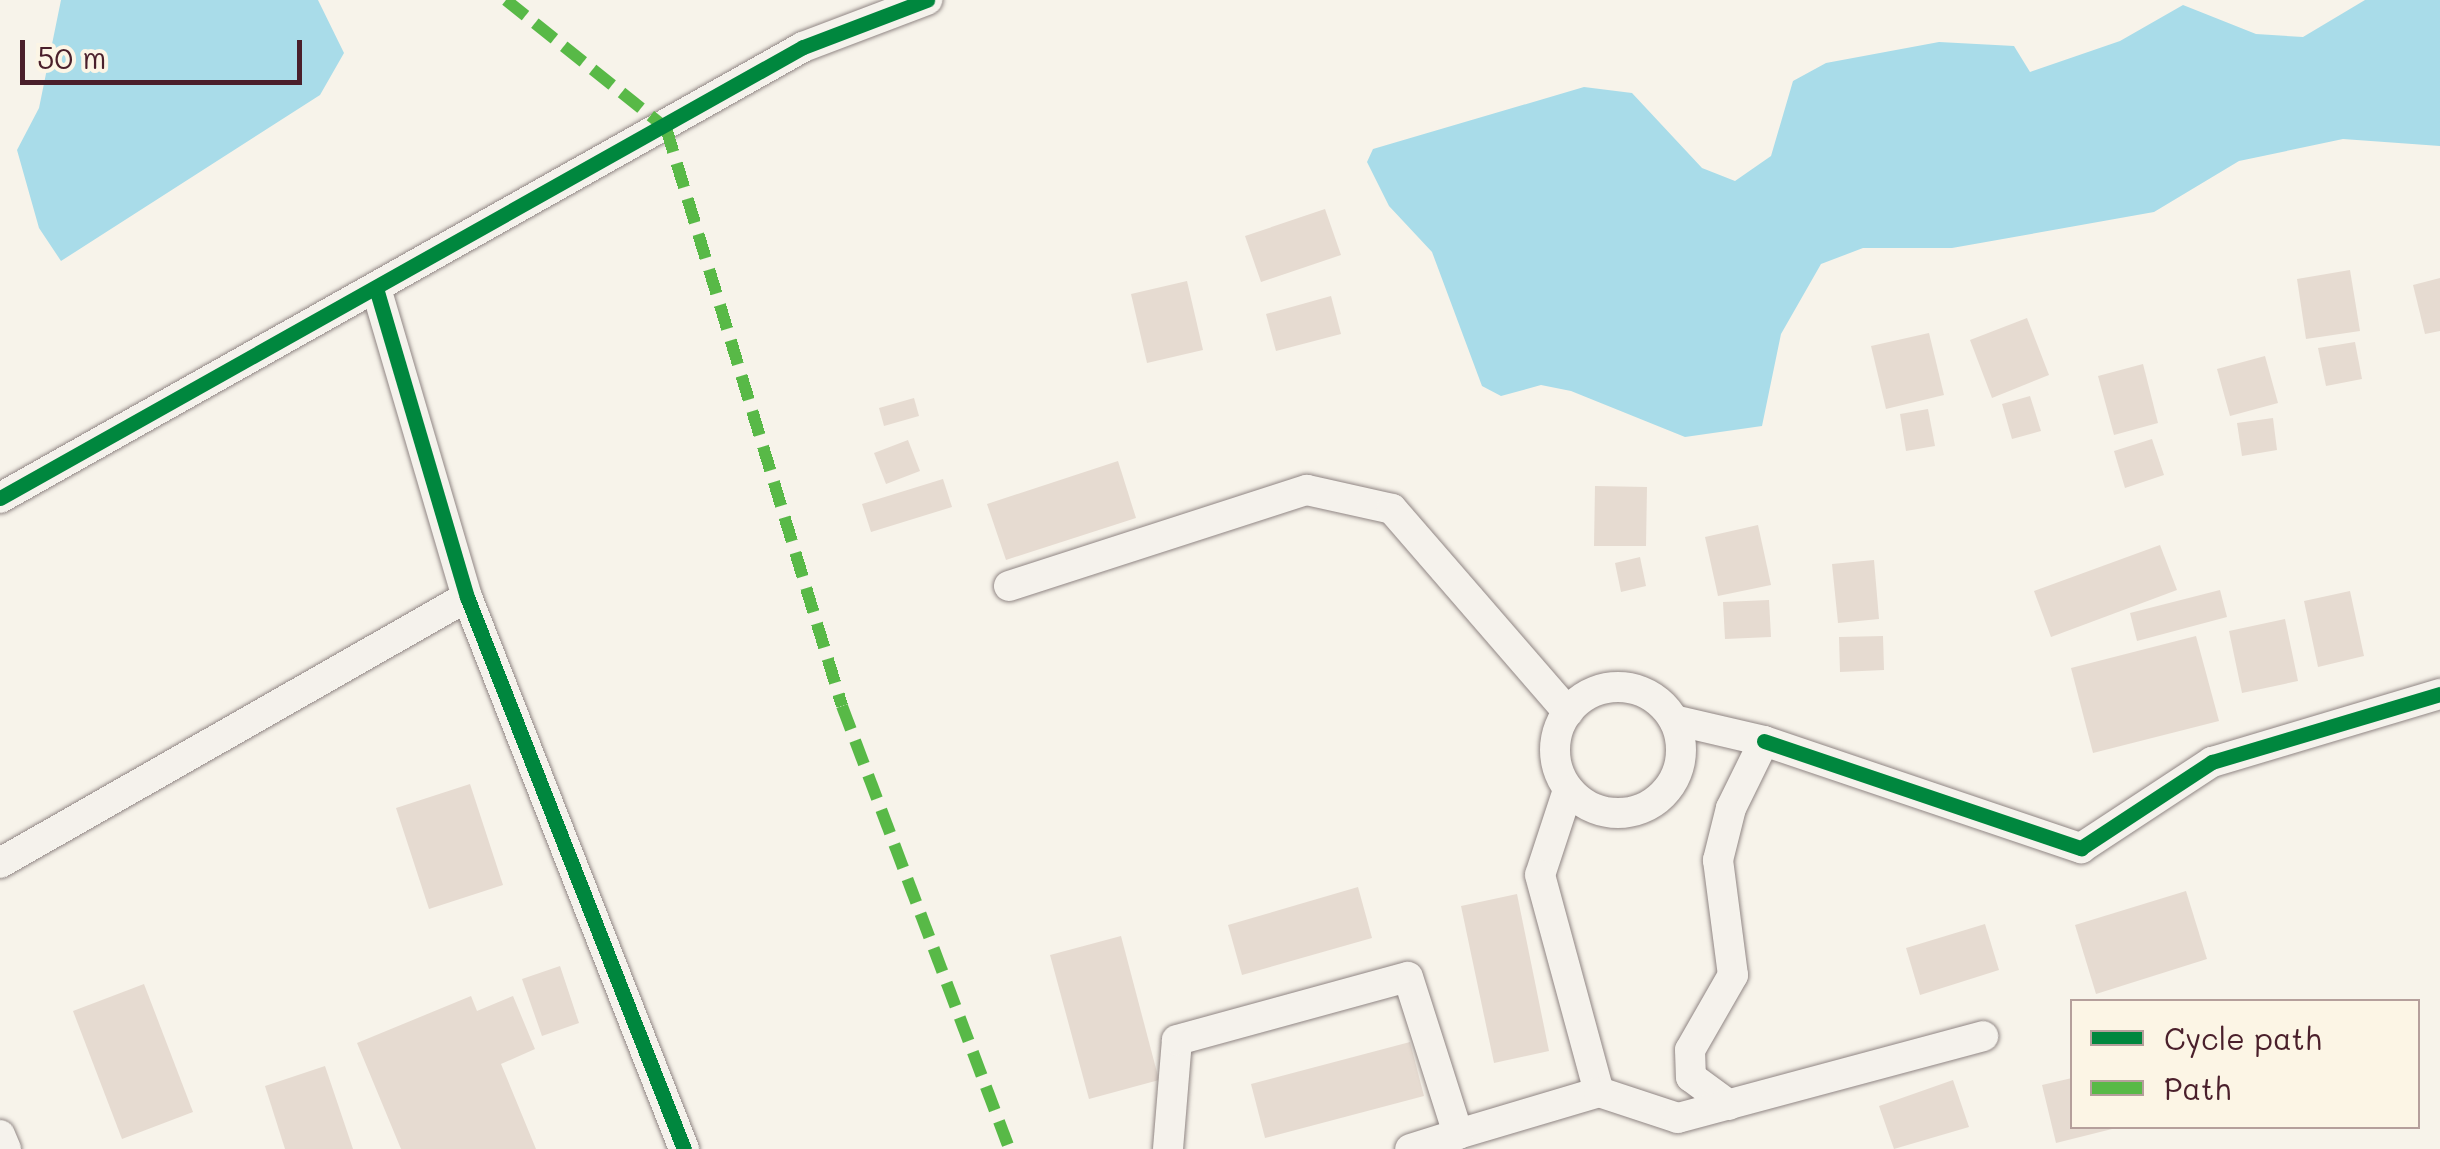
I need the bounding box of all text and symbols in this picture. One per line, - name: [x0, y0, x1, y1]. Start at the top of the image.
- scale bar: [25, 20, 308, 82]
- text: 50 m: [37, 37, 107, 77]
- legend: [2070, 999, 2420, 1129]
- text: Cycle path: [2164, 1018, 2322, 1058]
- text: Path: [2164, 1068, 2231, 1108]

